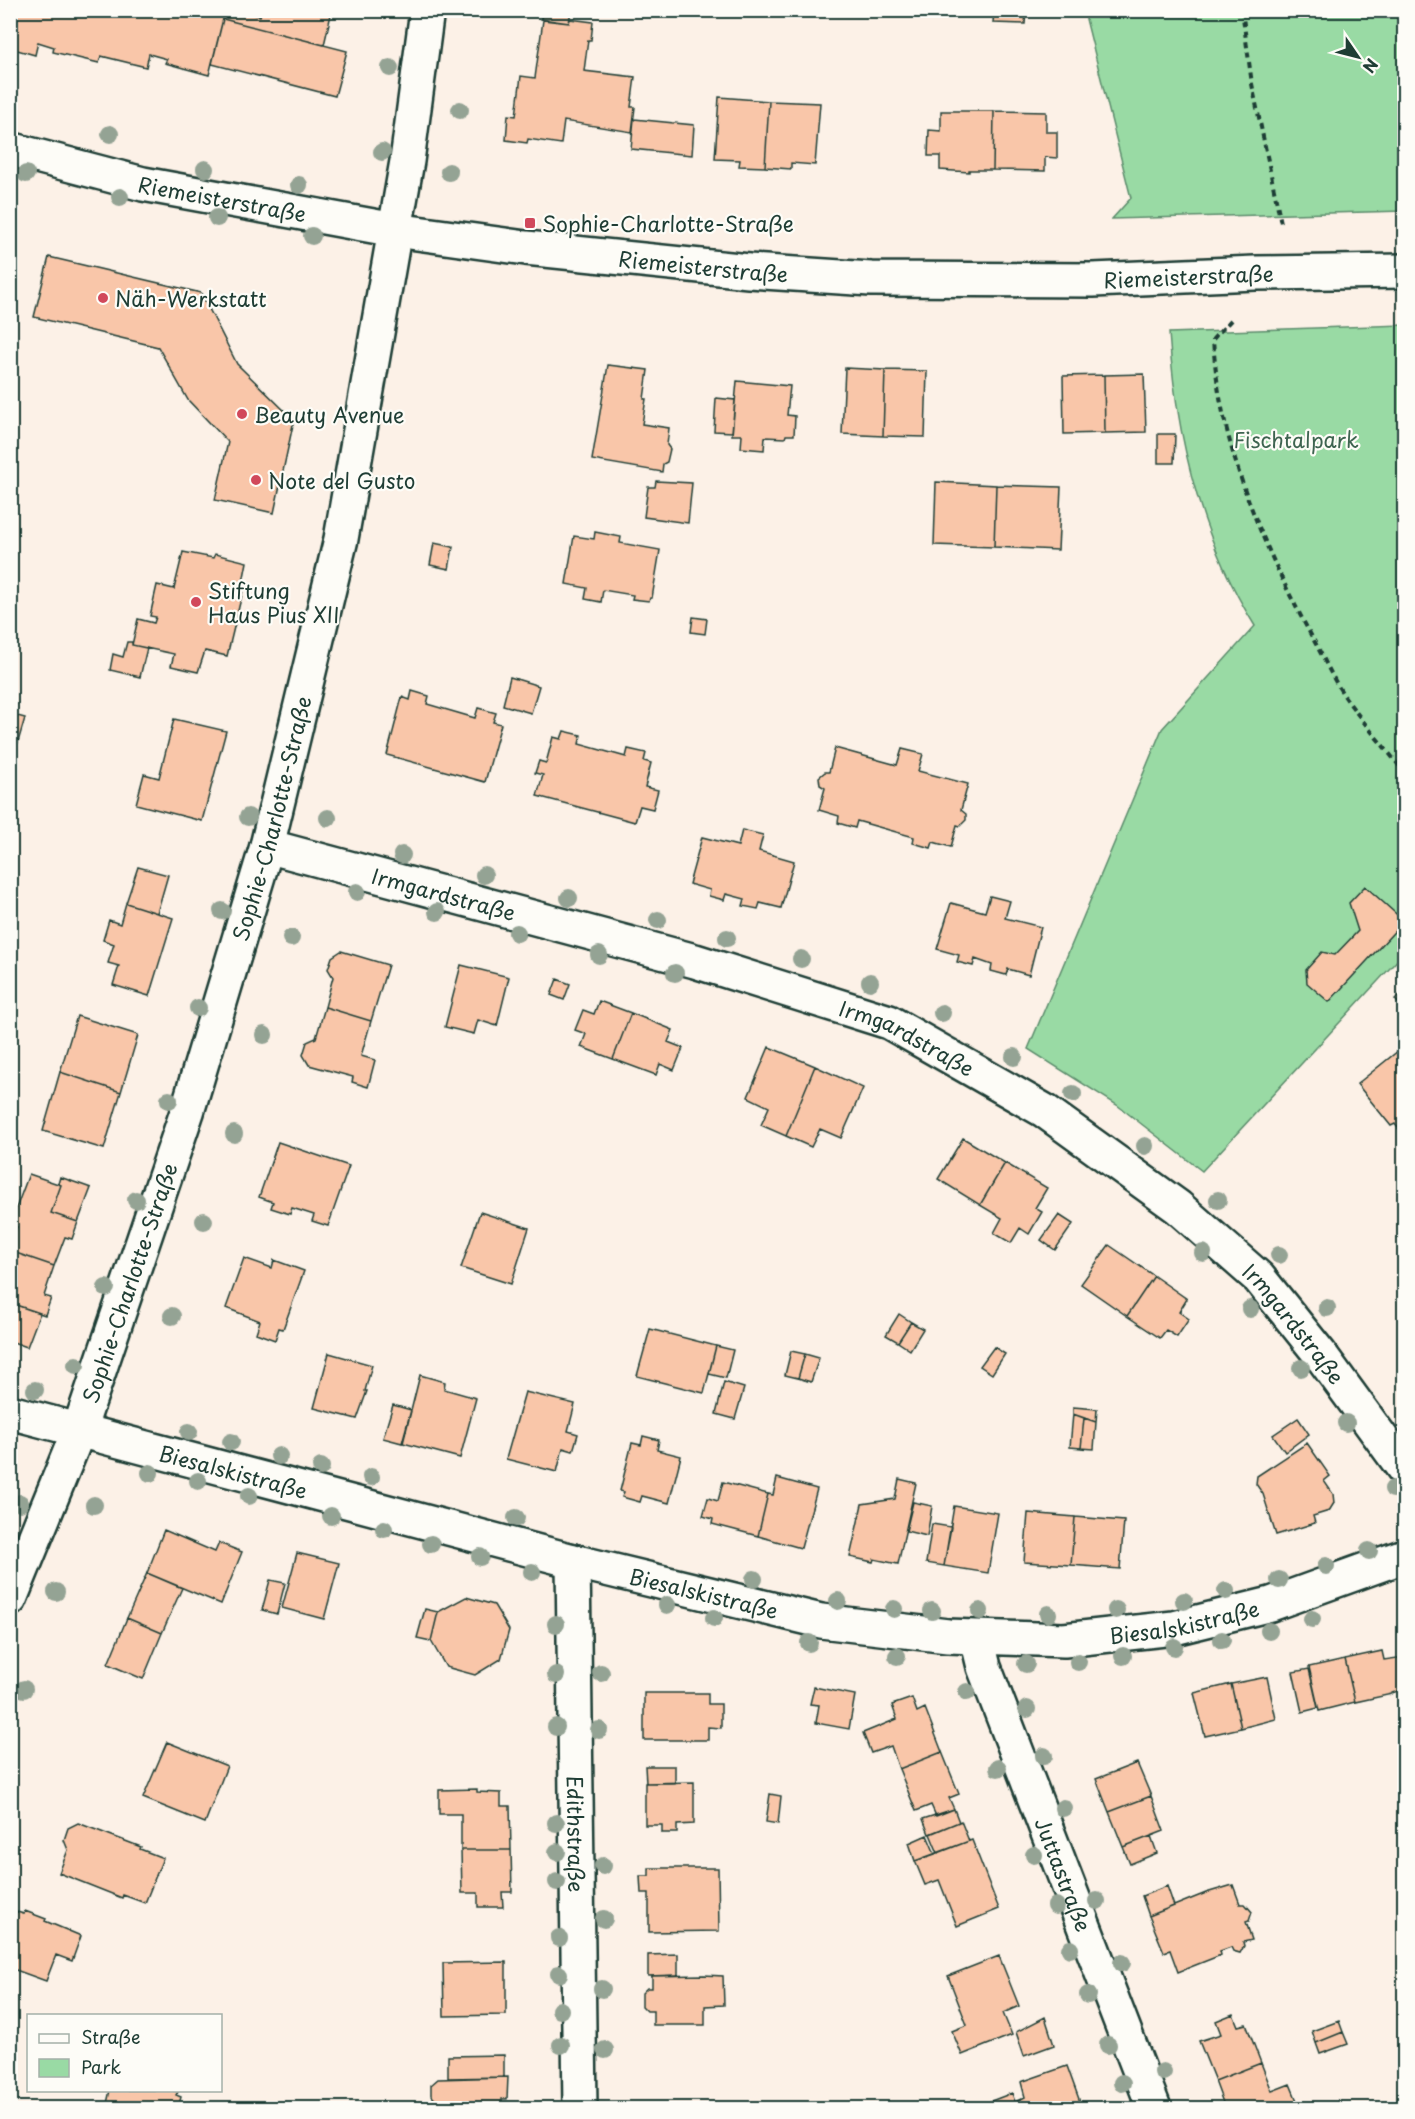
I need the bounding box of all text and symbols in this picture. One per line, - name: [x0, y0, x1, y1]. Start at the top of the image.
- north arrow: [1328, 27, 1388, 87]
- text: N: [1358, 54, 1385, 78]
- street label: Riemeisterstraße: [135, 167, 309, 230]
- place label: Sophie-Charlotte-Straße: [542, 207, 794, 239]
- marker: Sophie-Charlotte-Straße: [523, 216, 537, 230]
- street label: Riemeisterstraße: [617, 242, 789, 290]
- street label: Riemeisterstraße: [1103, 257, 1274, 296]
- place label: Näh-Werkstatt: [115, 282, 267, 314]
- marker: Näh-Werkstatt: [96, 291, 110, 305]
- place label: Beauty Avenue: [254, 398, 405, 430]
- marker: Beauty Avenue: [235, 407, 249, 421]
- park label: Fischtalpark: [1233, 423, 1359, 455]
- place label: Note del Gusto: [268, 464, 415, 496]
- marker: Note del Gusto: [249, 473, 263, 487]
- place label: Stiftung Haus Pius XII: [208, 574, 340, 630]
- marker: Stiftung Haus Pius XII: [189, 595, 203, 609]
- street label: Sophie-Charlotte-Straße: [223, 693, 319, 945]
- street label: Irmgardstraße: [368, 859, 519, 928]
- street label: Irmgardstraße: [835, 991, 981, 1084]
- street label: Sophie-Charlotte-Straße: [73, 1158, 185, 1407]
- street label: Irmgardstraße: [1236, 1255, 1353, 1391]
- street label: Biesalskistraße: [156, 1436, 311, 1506]
- street label: Biesalskistraße: [626, 1559, 781, 1626]
- street label: Biesalskistraße: [1107, 1592, 1262, 1651]
- street label: Edithstraße: [560, 1775, 593, 1892]
- street label: Juttastraße: [1027, 1813, 1100, 1936]
- legend: [27, 2014, 222, 2092]
- text: Straße: [81, 2023, 141, 2050]
- text: Park: [81, 2053, 121, 2080]

